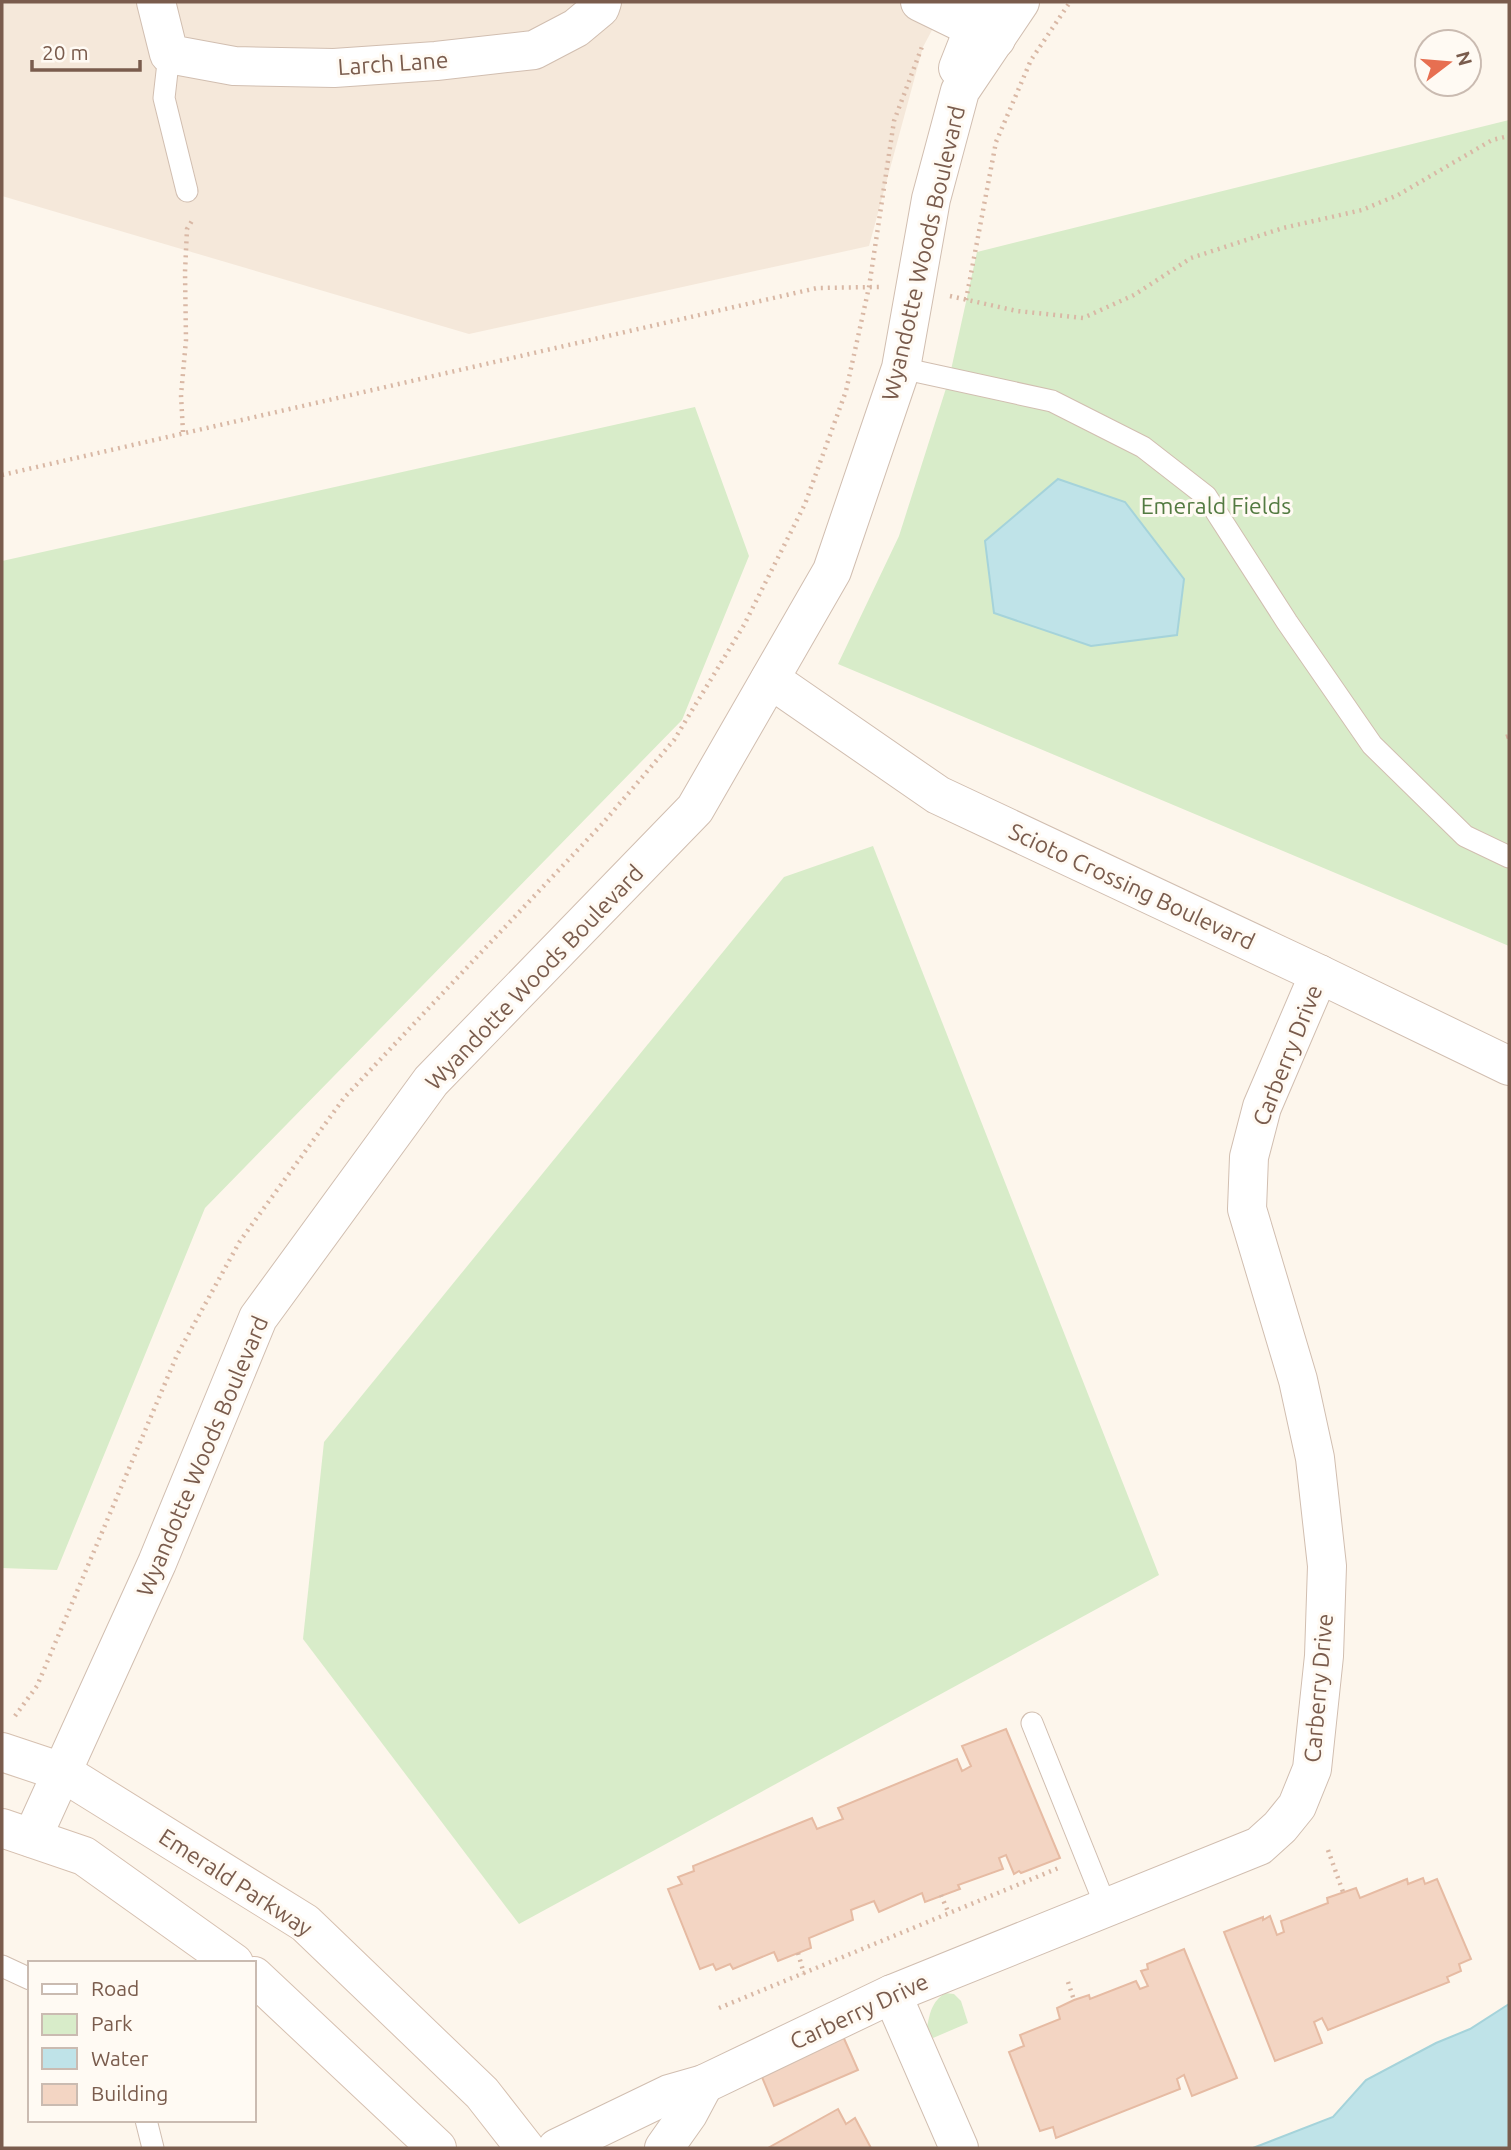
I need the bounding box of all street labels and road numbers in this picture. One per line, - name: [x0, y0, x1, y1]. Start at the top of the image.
- street label: Larch Lane: [337, 47, 449, 79]
- street label: Wyandotte Woods Boulevard: [877, 103, 969, 403]
- street label: Scioto Crossing Boulevard: [1005, 818, 1259, 954]
- street label: Wyandotte Woods Boulevard: [420, 860, 648, 1094]
- street label: Carberry Drive: [1247, 981, 1327, 1129]
- street label: Wyandotte Woods Boulevard: [132, 1312, 272, 1600]
- street label: Carberry Drive: [1299, 1612, 1337, 1764]
- street label: Emerald Parkway: [155, 1823, 317, 1941]
- street label: Carberry Drive: [786, 1968, 932, 2054]

